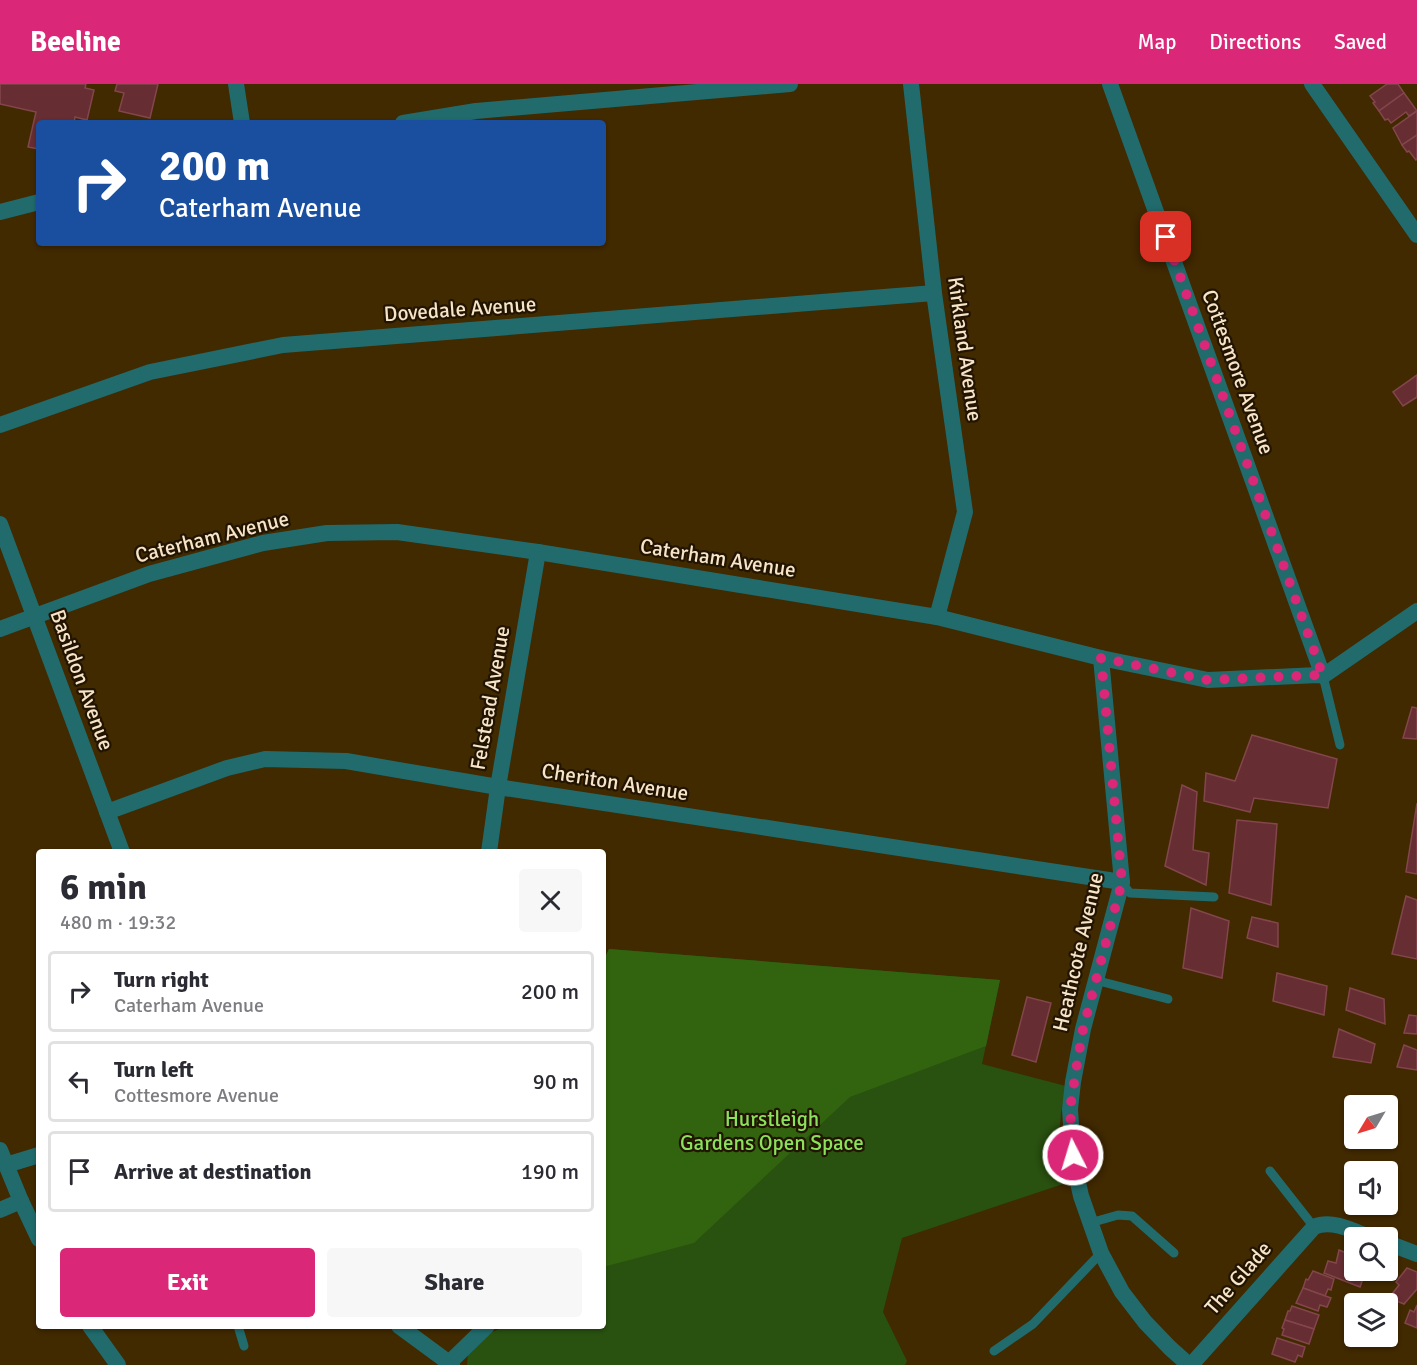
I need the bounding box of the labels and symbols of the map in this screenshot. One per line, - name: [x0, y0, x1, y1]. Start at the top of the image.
- pin: [1140, 211, 1191, 262]
- street label: Kirkland Avenue: [942, 275, 988, 423]
- street label: Cottesmore Avenue: [1196, 286, 1280, 458]
- street label: Dovedale Avenue: [383, 291, 537, 327]
- street label: Caterham Avenue: [132, 505, 292, 569]
- street label: Caterham Avenue: [638, 533, 798, 583]
- street label: Basildon Avenue: [44, 606, 120, 754]
- street label: Felstead Avenue: [465, 624, 515, 772]
- street label: Cheriton Avenue: [540, 758, 690, 806]
- street label: Heathcote Avenue: [1047, 870, 1109, 1034]
- north arrow: [1344, 1095, 1398, 1149]
- park label: Hurstleigh Gardens Open Space: [680, 1106, 864, 1156]
- position arrow: [1041, 1123, 1105, 1187]
- street label: The Glade: [1199, 1236, 1277, 1320]

